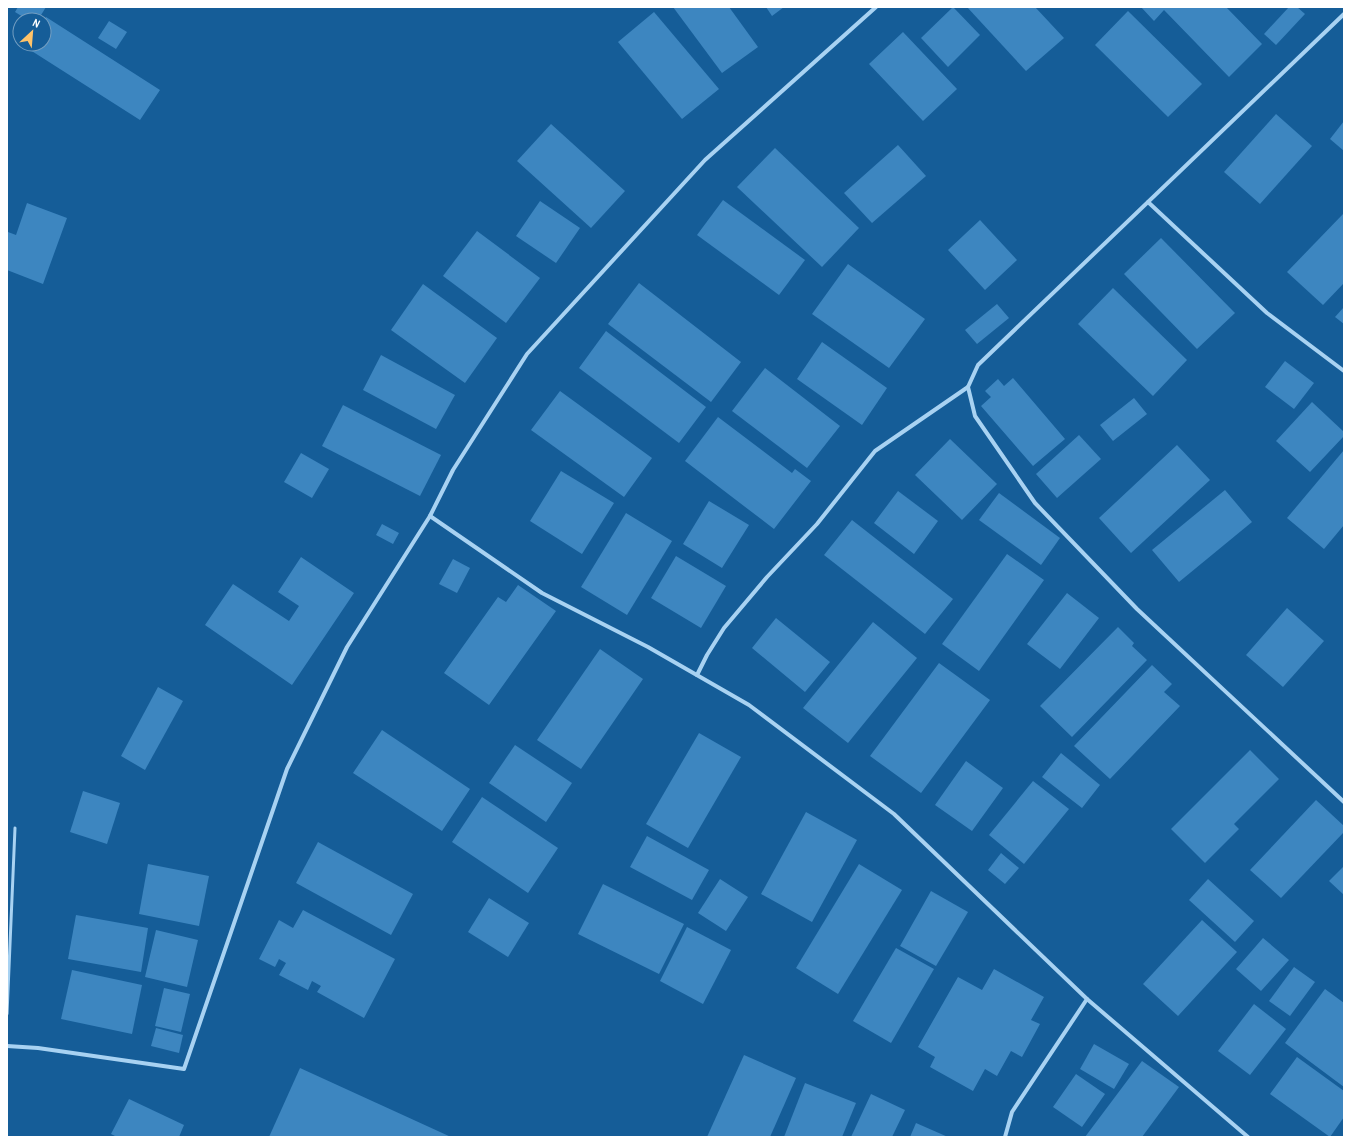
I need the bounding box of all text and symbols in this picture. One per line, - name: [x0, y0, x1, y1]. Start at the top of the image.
- north arrow: [12, 12, 52, 52]
- text: N: [30, 15, 42, 31]

